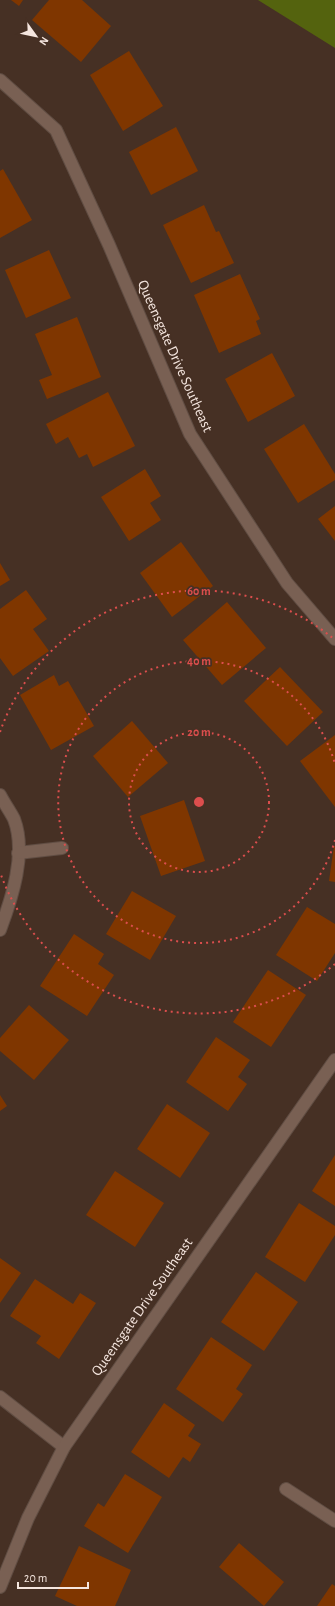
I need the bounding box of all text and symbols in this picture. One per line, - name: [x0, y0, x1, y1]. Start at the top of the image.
- north arrow: [16, 16, 56, 56]
- text: N: [37, 35, 51, 47]
- street label: Queensgate Drive Southeast: [135, 278, 215, 434]
- text: 60 m: [187, 585, 211, 597]
- text: 40 m: [187, 655, 211, 667]
- text: 20 m: [187, 726, 211, 738]
- centre of rings: [192, 795, 206, 809]
- street label: Queensgate Drive Southeast: [89, 1235, 195, 1379]
- scale bar: [18, 1564, 88, 1590]
- text: 20 m: [24, 1572, 47, 1584]

